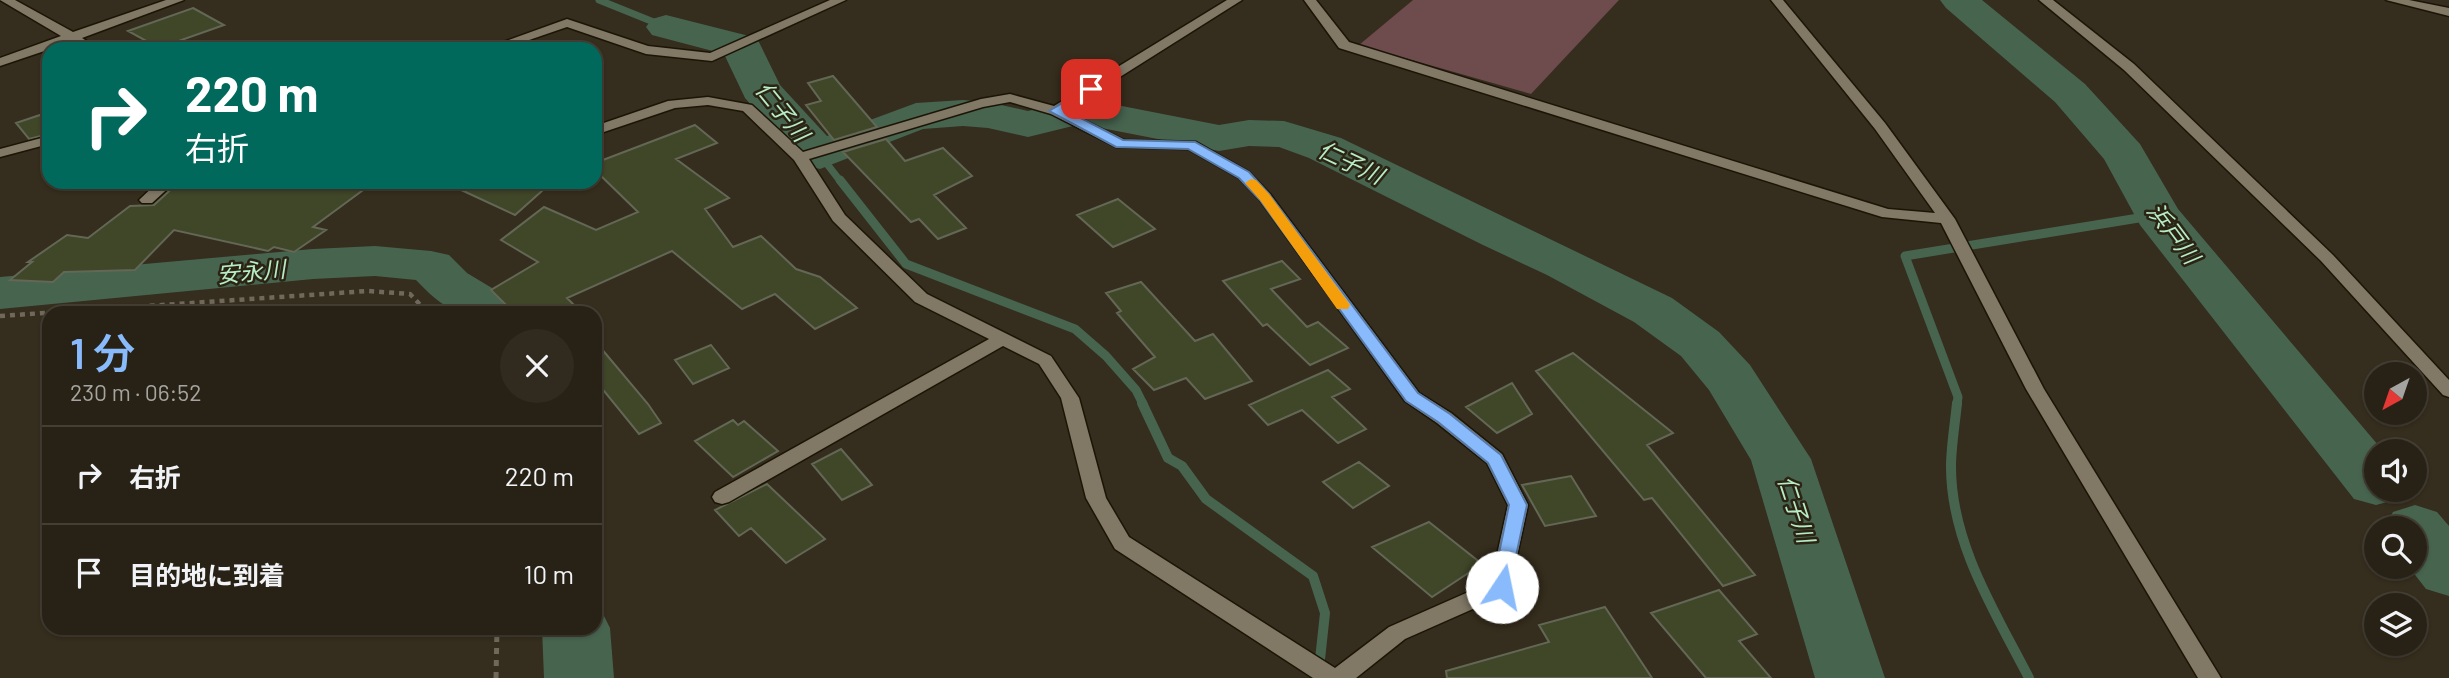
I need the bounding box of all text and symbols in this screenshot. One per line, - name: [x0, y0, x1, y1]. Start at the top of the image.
- pin: [1061, 59, 1121, 119]
- text: 220 m: [185, 63, 319, 122]
- icon: right: [70, 70, 161, 161]
- icon: arrive: [1072, 70, 1110, 108]
- water label: 仁子川: [750, 75, 817, 149]
- text: 右折: [185, 128, 249, 166]
- water label: 仁子川: [1314, 135, 1391, 191]
- water label: 浜戸川: [2142, 197, 2208, 271]
- water label: 安永川: [215, 254, 290, 288]
- text: 1 分: [70, 327, 135, 377]
- button: close: [500, 329, 574, 403]
- north arrow: [2364, 362, 2427, 425]
- map controls: [2364, 362, 2427, 656]
- text: 230 m · 06:52: [70, 378, 201, 406]
- button: sound: [2364, 439, 2427, 502]
- icon: right: [70, 456, 108, 494]
- text: 220 m: [505, 460, 574, 491]
- text: 右折: [129, 461, 181, 492]
- water label: 仁子川: [1773, 472, 1822, 549]
- button: search: [2364, 516, 2427, 579]
- position arrow: [1465, 550, 1539, 624]
- icon: arrive: [70, 554, 108, 592]
- text: 10 m: [524, 558, 574, 589]
- text: 目的地に到着: [129, 559, 285, 590]
- button: layers: [2364, 593, 2427, 656]

